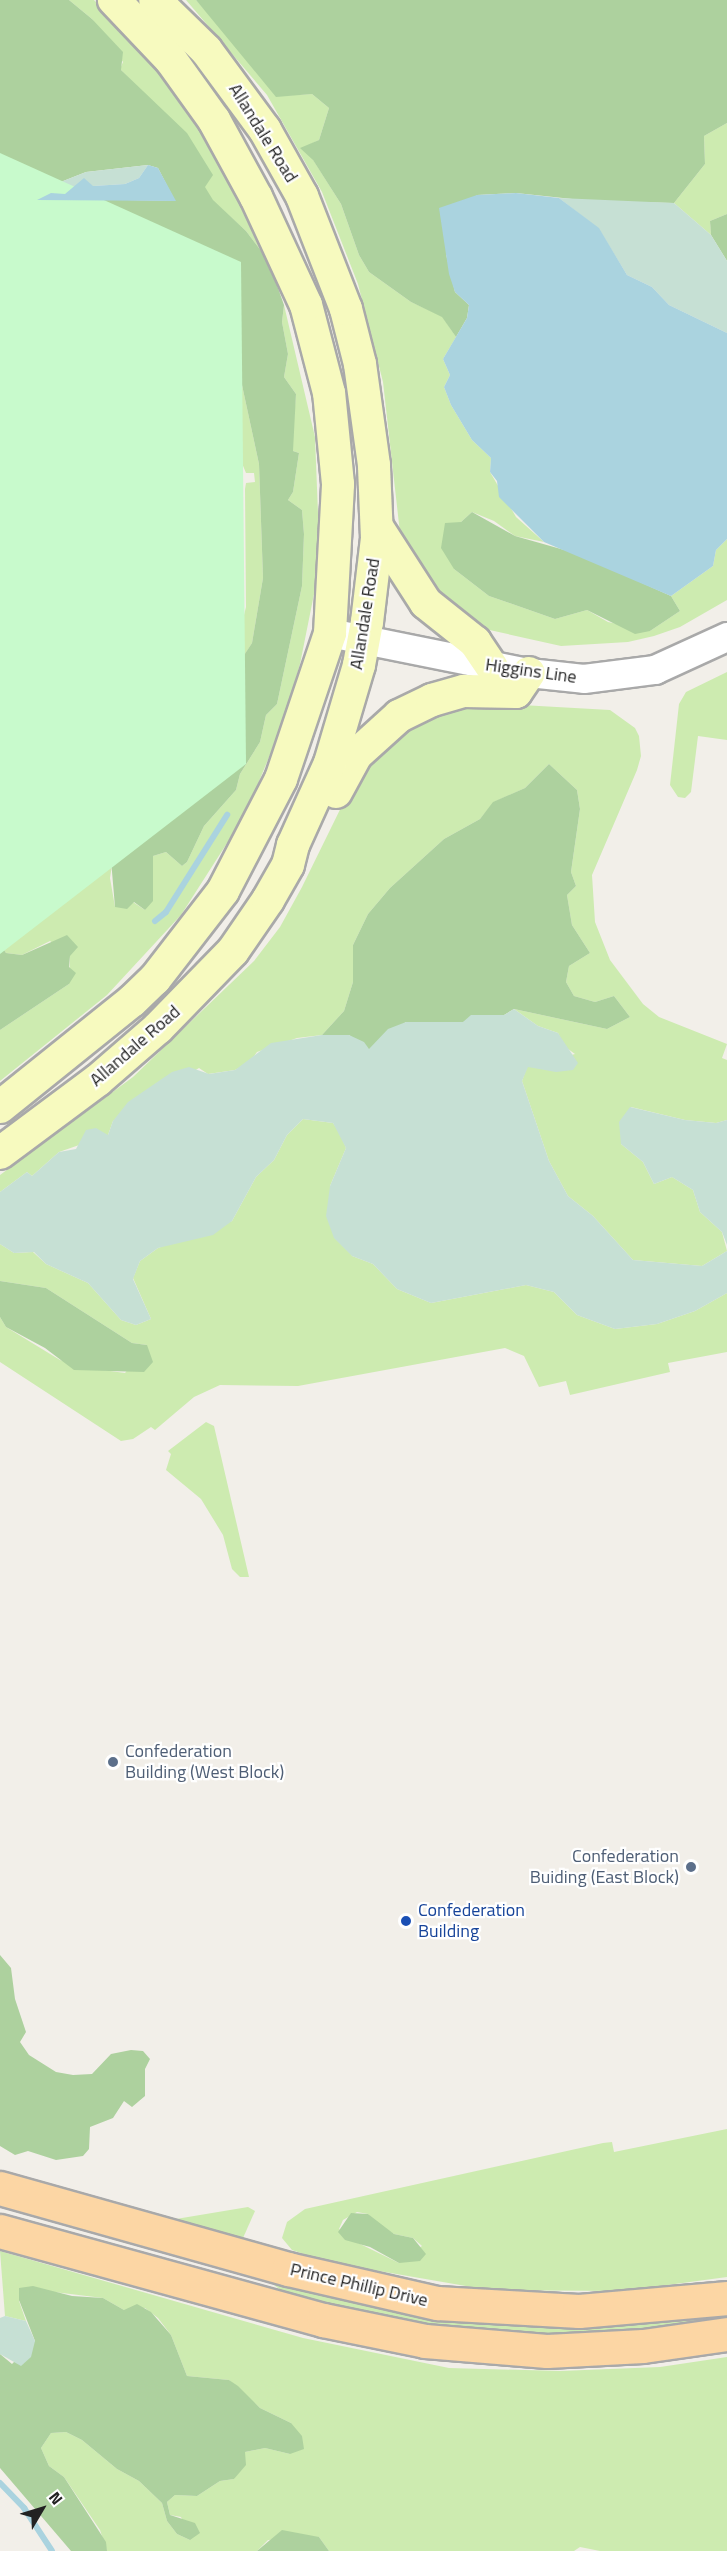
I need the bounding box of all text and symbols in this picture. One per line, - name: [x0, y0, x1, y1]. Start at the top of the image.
- street label: Allandale Road: [224, 80, 302, 186]
- street label: Allandale Road: [346, 557, 384, 671]
- street label: Higgins Line: [484, 654, 578, 688]
- street label: Allandale Road: [85, 1001, 185, 1091]
- place label: Confederation Building (West Block): [125, 1741, 284, 1784]
- marker: Confederation Building (West Block): [106, 1755, 120, 1769]
- place label: Confederation Buiding (East Block): [530, 1846, 679, 1888]
- marker: Confederation Buiding (East Block): [684, 1860, 698, 1874]
- place label: Confederation Building: [418, 1900, 525, 1942]
- marker: Confederation Building: [399, 1914, 413, 1928]
- street label: Prince Phillip Drive: [288, 2259, 430, 2311]
- north arrow: [12, 2479, 72, 2539]
- text: N: [43, 2486, 69, 2510]

